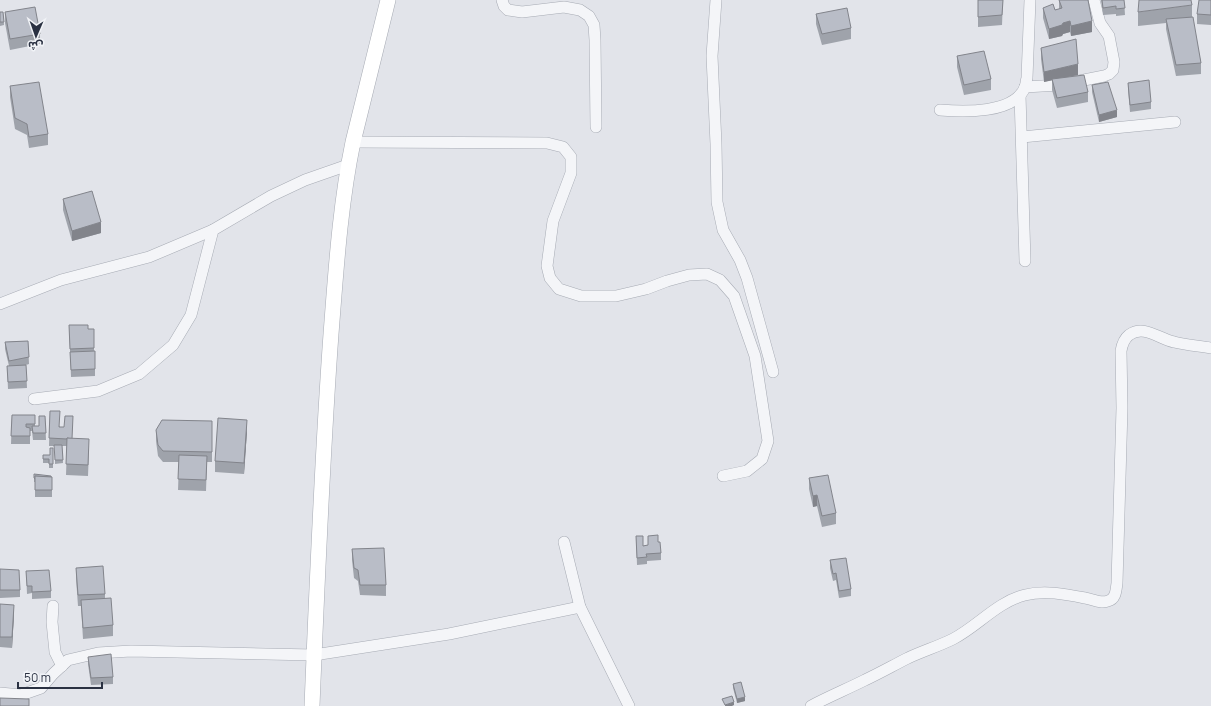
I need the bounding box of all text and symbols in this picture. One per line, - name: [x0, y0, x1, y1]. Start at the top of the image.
- north arrow: [16, 16, 56, 56]
- text: ش: [28, 39, 43, 54]
- scale bar: [18, 664, 102, 690]
- text: 50 m: [24, 669, 51, 686]

